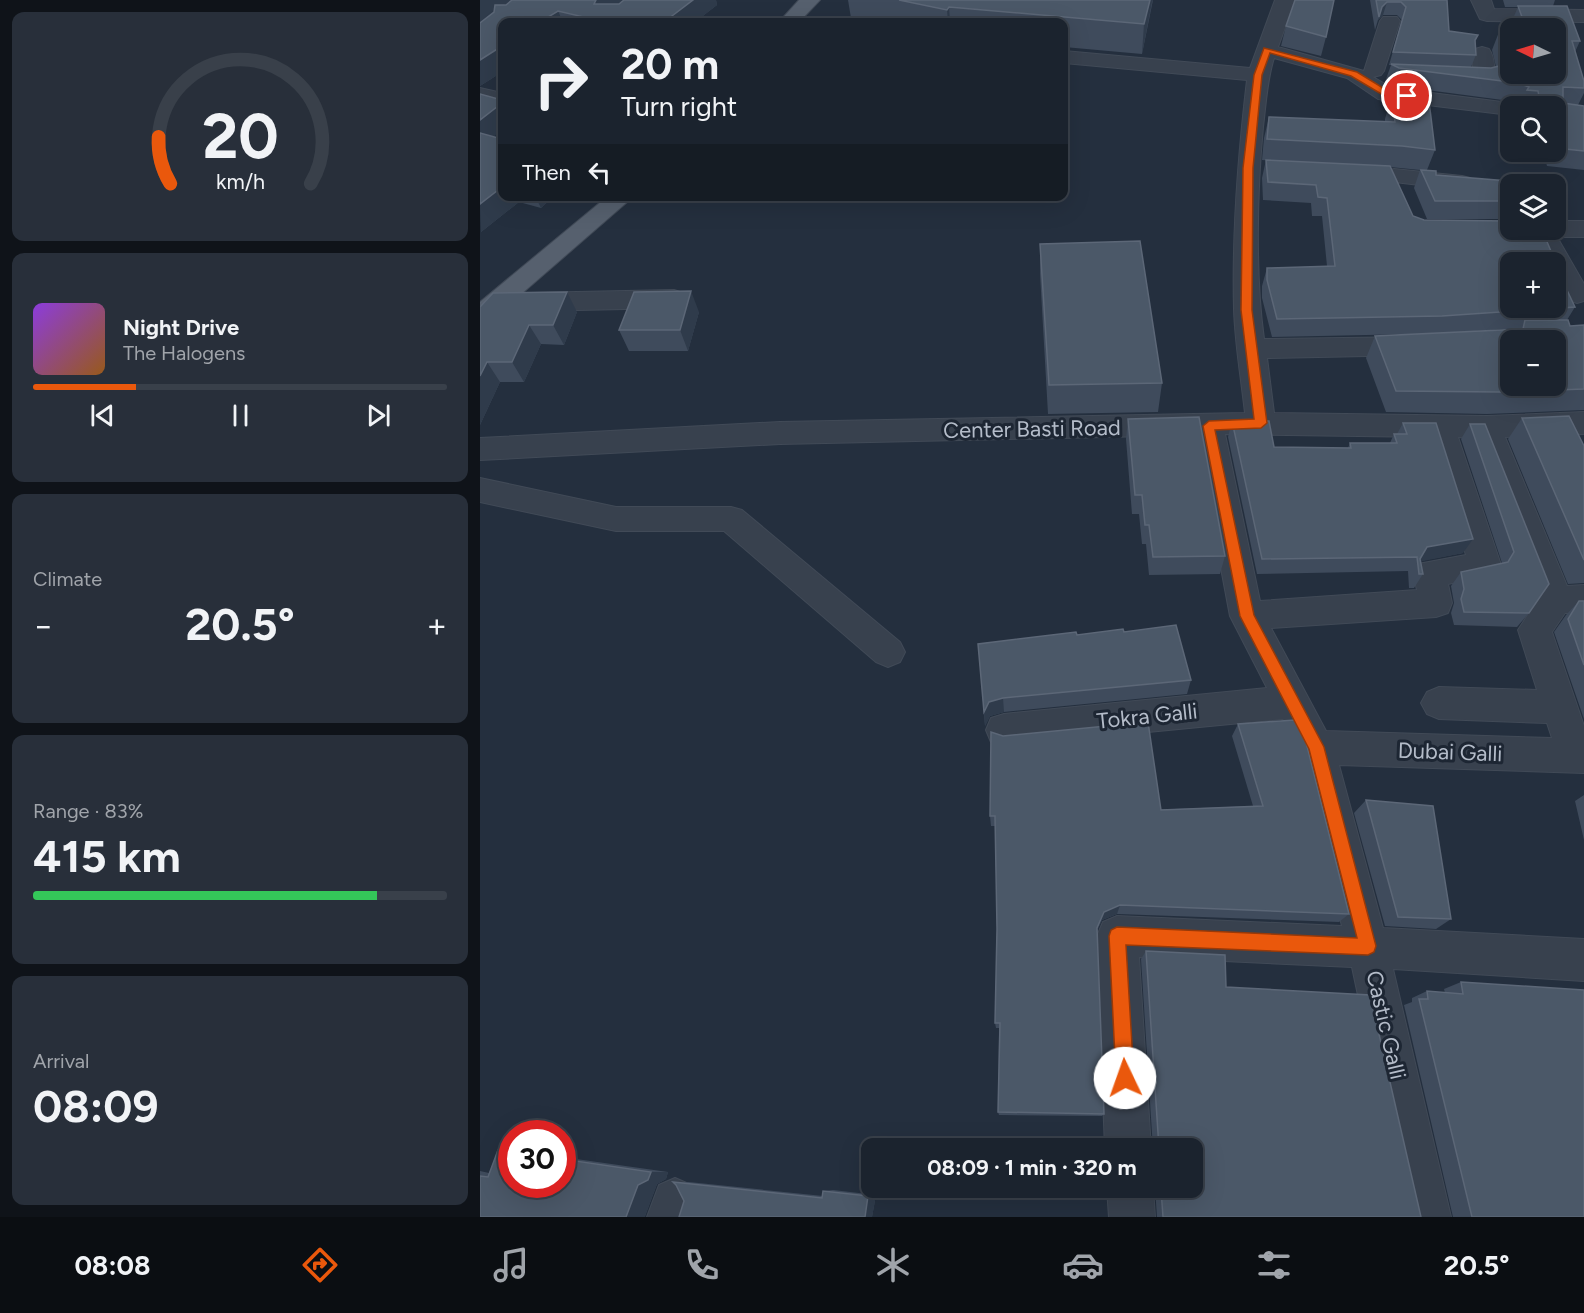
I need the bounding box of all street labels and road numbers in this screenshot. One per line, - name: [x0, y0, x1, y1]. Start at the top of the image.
- street label: Center Basti Road: [943, 414, 1121, 444]
- street label: Tokra Galli: [1095, 697, 1199, 735]
- street label: Dubai Galli: [1397, 737, 1503, 767]
- street label: Castic Galli: [1360, 968, 1412, 1082]

